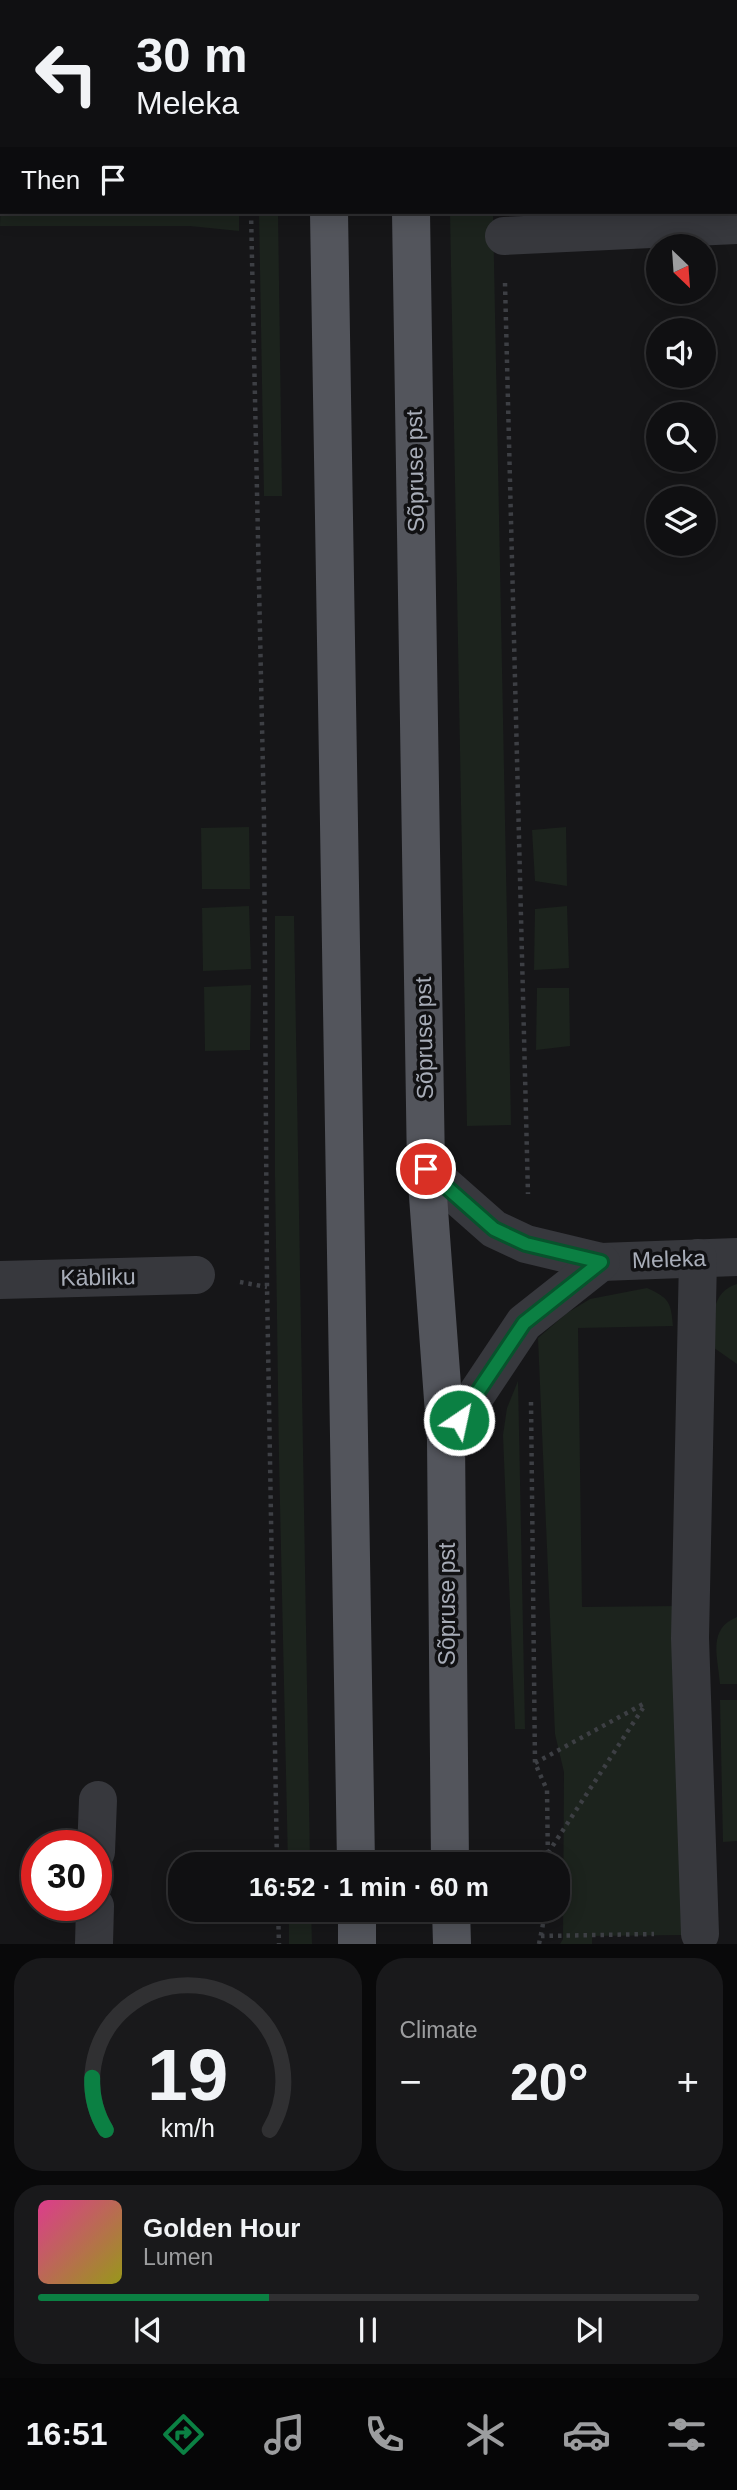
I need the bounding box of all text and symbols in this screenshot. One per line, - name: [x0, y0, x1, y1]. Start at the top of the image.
- icon: left: [21, 28, 112, 119]
- text: 30 m: [136, 28, 248, 82]
- text: Meleka: [136, 85, 239, 121]
- icon: arrive: [94, 161, 132, 199]
- text: Then: [21, 165, 80, 195]
- north arrow: [646, 234, 716, 304]
- map controls: [646, 234, 716, 556]
- button: sound: [646, 318, 716, 388]
- button: search: [646, 402, 716, 472]
- street label: Sõpruse pst: [401, 409, 429, 533]
- button: layers: [646, 486, 716, 556]
- street label: Sõpruse pst: [410, 976, 438, 1100]
- pin: [396, 1139, 456, 1199]
- icon: arrive: [407, 1150, 445, 1188]
- street label: Meleka: [631, 1245, 707, 1273]
- street label: Käbliku: [60, 1263, 136, 1291]
- position arrow: [422, 1383, 496, 1457]
- street label: Sõpruse pst: [434, 1542, 460, 1665]
- speed limit sign: 30: [21, 1830, 112, 1921]
- text: 16:52 · 1 min · 60 m: [249, 1872, 489, 1902]
- text: Climate: [400, 2017, 477, 2043]
- text: 19: [147, 2035, 228, 2116]
- text: 20°: [510, 2053, 589, 2111]
- text: −: [400, 2061, 422, 2103]
- text: +: [677, 2061, 699, 2103]
- text: km/h: [161, 2114, 215, 2142]
- text: Golden Hour: [143, 2213, 300, 2243]
- text: Lumen: [143, 2244, 213, 2270]
- icon: previous: [129, 2311, 167, 2349]
- icon: pause: [349, 2311, 387, 2349]
- icon: next: [570, 2311, 608, 2349]
- icon: directions: [159, 2410, 208, 2459]
- icon: music: [260, 2410, 309, 2459]
- icon: phone: [360, 2410, 409, 2459]
- icon: climate: [461, 2410, 510, 2459]
- icon: car: [562, 2410, 611, 2459]
- icon: filters: [662, 2410, 711, 2459]
- text: 16:51: [26, 2416, 108, 2452]

